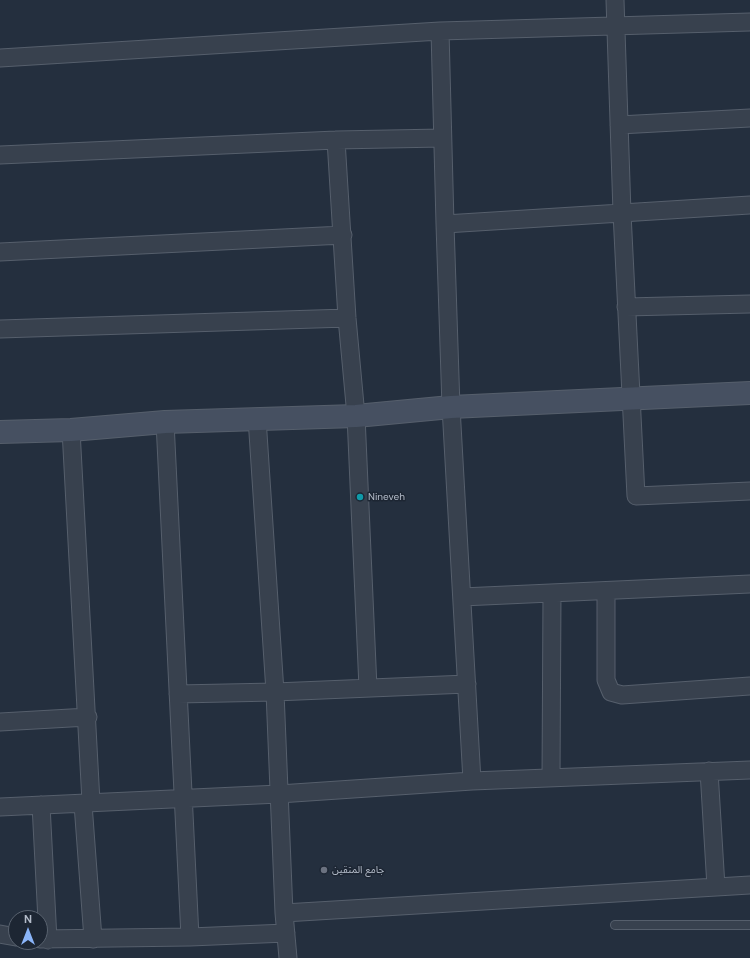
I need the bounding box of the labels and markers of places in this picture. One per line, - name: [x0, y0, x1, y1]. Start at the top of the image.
- place label: Nineveh: [368, 491, 405, 503]
- marker: Nineveh: [355, 492, 365, 502]
- place label: جامع المتقين: [332, 864, 384, 876]
- marker: جامع المتقين: [319, 865, 329, 875]

